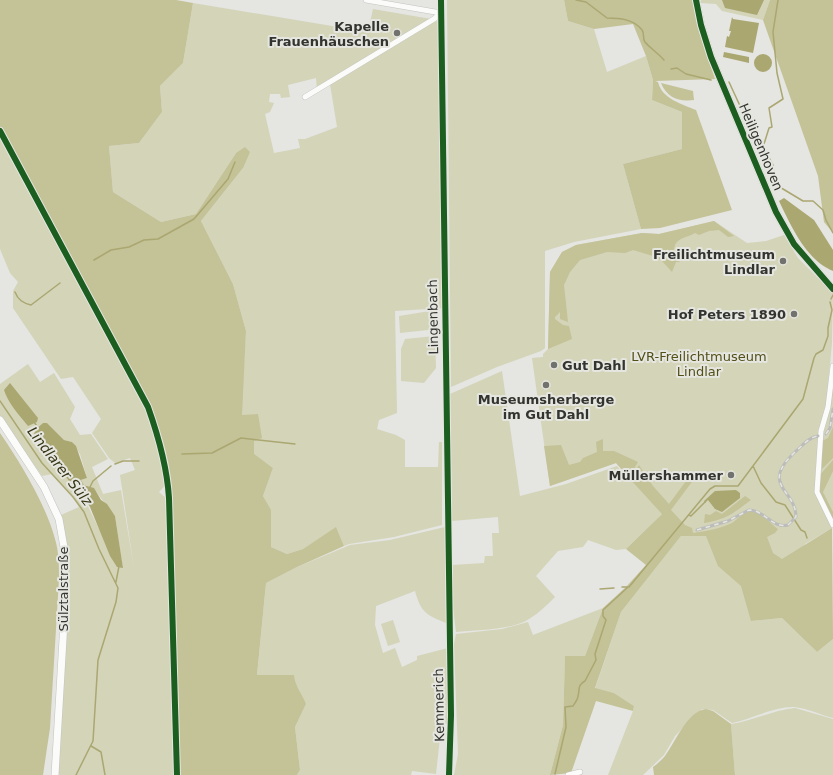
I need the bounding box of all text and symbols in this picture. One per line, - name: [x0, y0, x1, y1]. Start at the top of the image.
- place label: Kapelle Frauenhäuschen: [268, 19, 389, 49]
- marker: Kapelle Frauenhäuschen: [392, 28, 402, 38]
- street label: Heiligenhoven: [736, 101, 786, 193]
- place label: Freilichtmuseum Lindlar: [653, 247, 776, 277]
- marker: Freilichtmuseum Lindlar: [778, 256, 788, 266]
- street label: Lingenbach: [425, 279, 441, 355]
- place label: Hof Peters 1890: [668, 307, 786, 322]
- marker: Hof Peters 1890: [789, 309, 799, 319]
- park label: LVR-Freilichtmuseum Lindlar: [631, 349, 767, 379]
- place label: Gut Dahl: [562, 358, 626, 373]
- marker: Gut Dahl: [549, 360, 559, 370]
- marker: Museumsherberge im Gut Dahl: [541, 380, 551, 390]
- place label: Museumsherberge im Gut Dahl: [478, 392, 614, 422]
- water label: Lindlarer Sülz: [24, 423, 96, 509]
- place label: Müllershammer: [609, 468, 724, 483]
- marker: Müllershammer: [726, 470, 736, 480]
- street label: Sülztalstraße: [56, 547, 71, 631]
- street label: Kemmerich: [431, 668, 447, 742]

